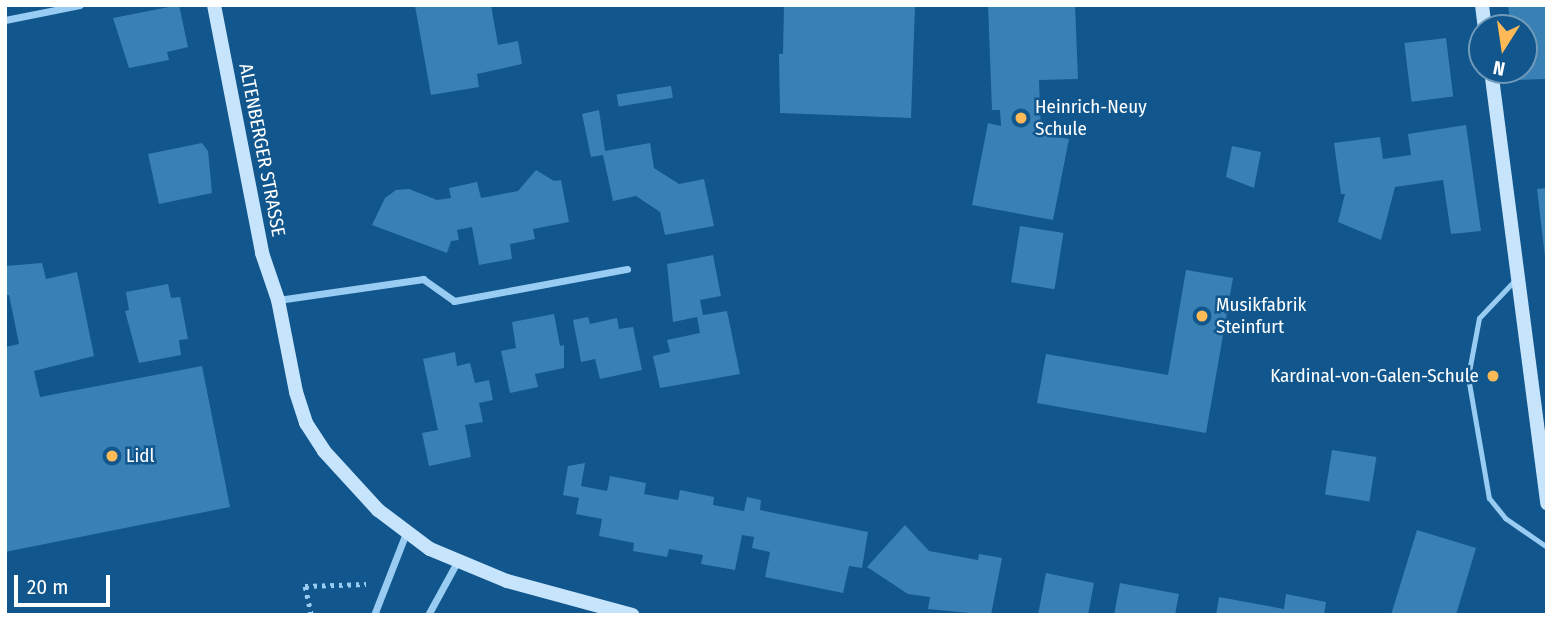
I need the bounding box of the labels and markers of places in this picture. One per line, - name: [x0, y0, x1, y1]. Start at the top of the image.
- place label: Heinrich-Neuy Schule: [1035, 96, 1147, 140]
- marker: Heinrich-Neuy Schule: [1013, 110, 1029, 126]
- place label: Musikfabrik Steinfurt: [1216, 294, 1306, 338]
- marker: Musikfabrik Steinfurt: [1194, 308, 1210, 324]
- place label: Kardinal-von-Galen-Schule: [1270, 365, 1479, 387]
- marker: Kardinal-von-Galen-Schule: [1485, 368, 1501, 384]
- place label: Lidl: [126, 445, 154, 467]
- marker: Lidl: [104, 448, 120, 464]

